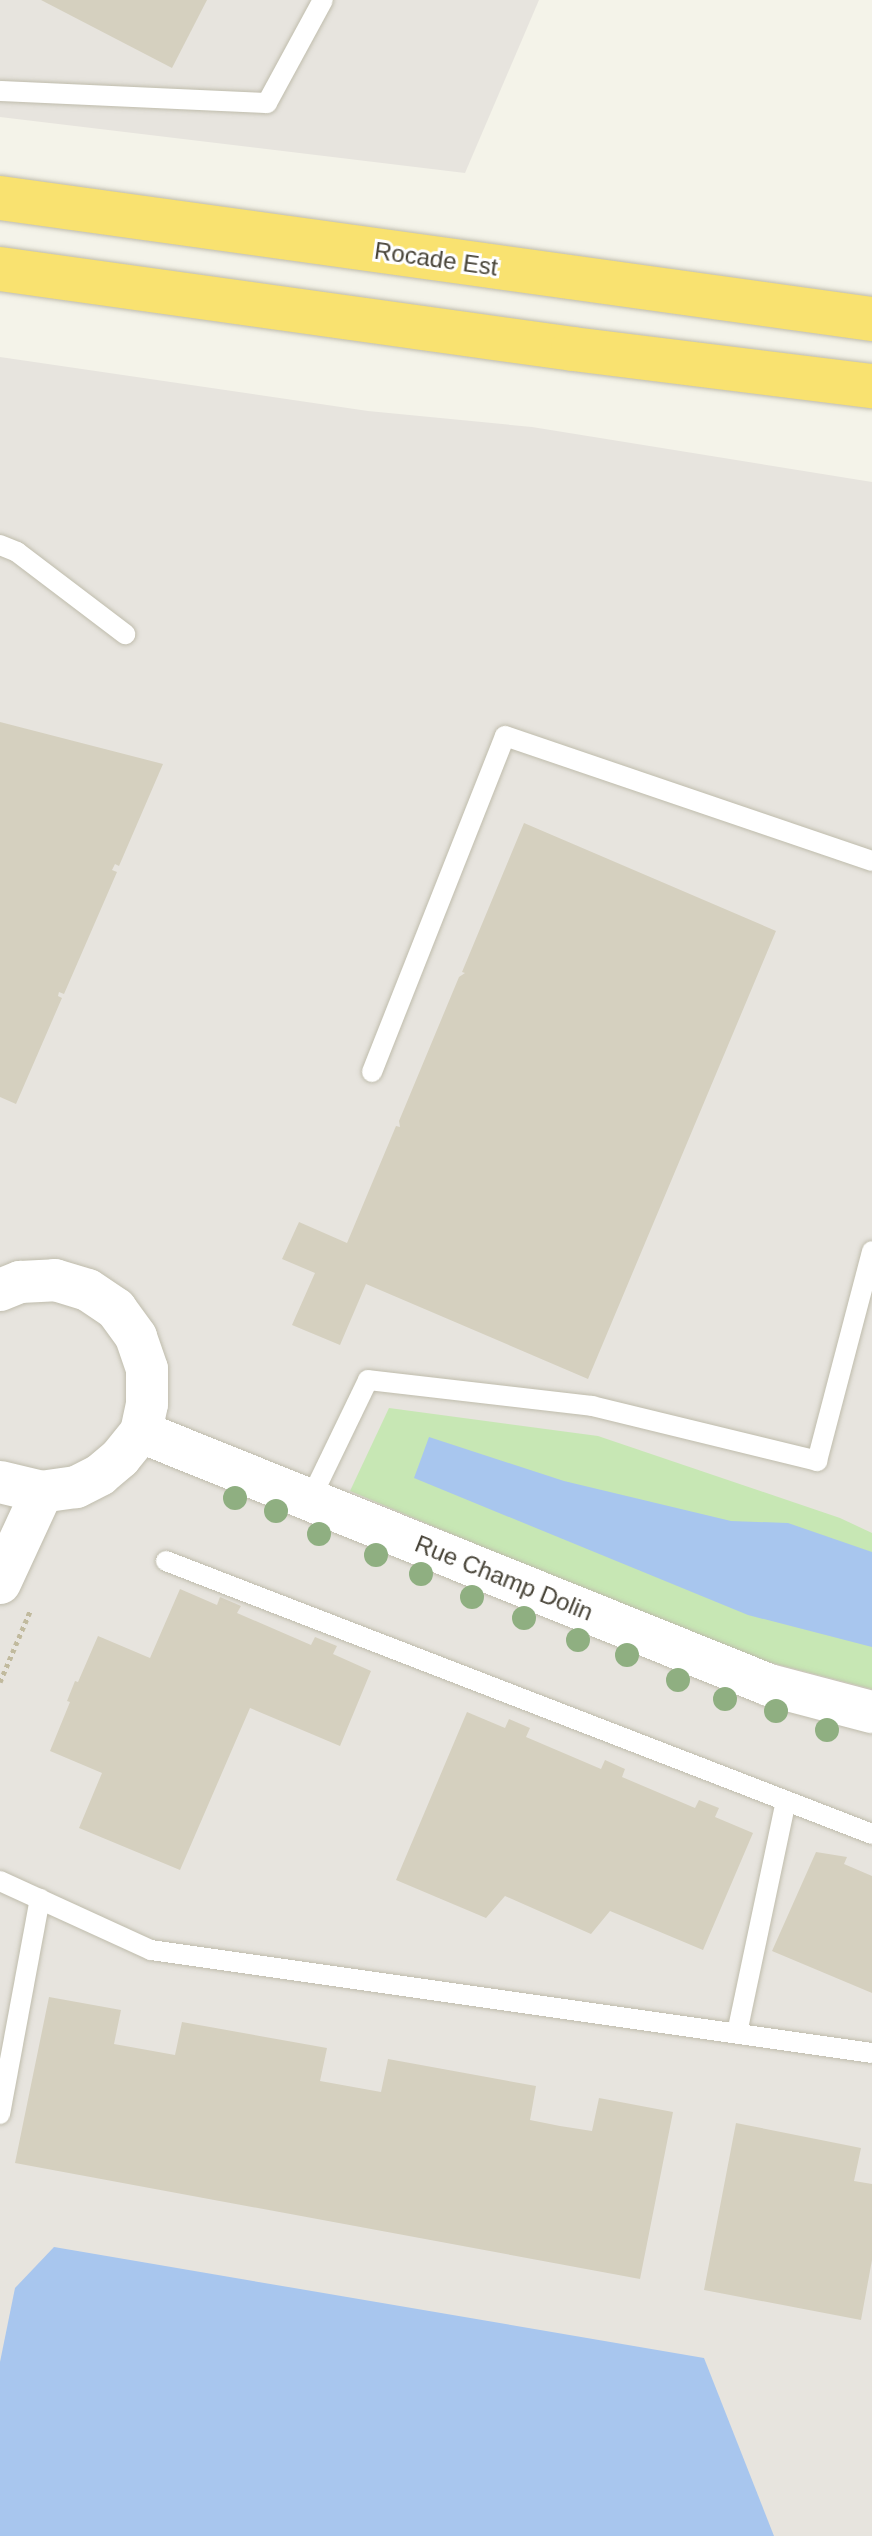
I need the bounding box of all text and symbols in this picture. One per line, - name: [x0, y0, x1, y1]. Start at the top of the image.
- street label: Rocade Est: [373, 236, 499, 282]
- street label: Rue Champ Dolin: [411, 1529, 597, 1627]

